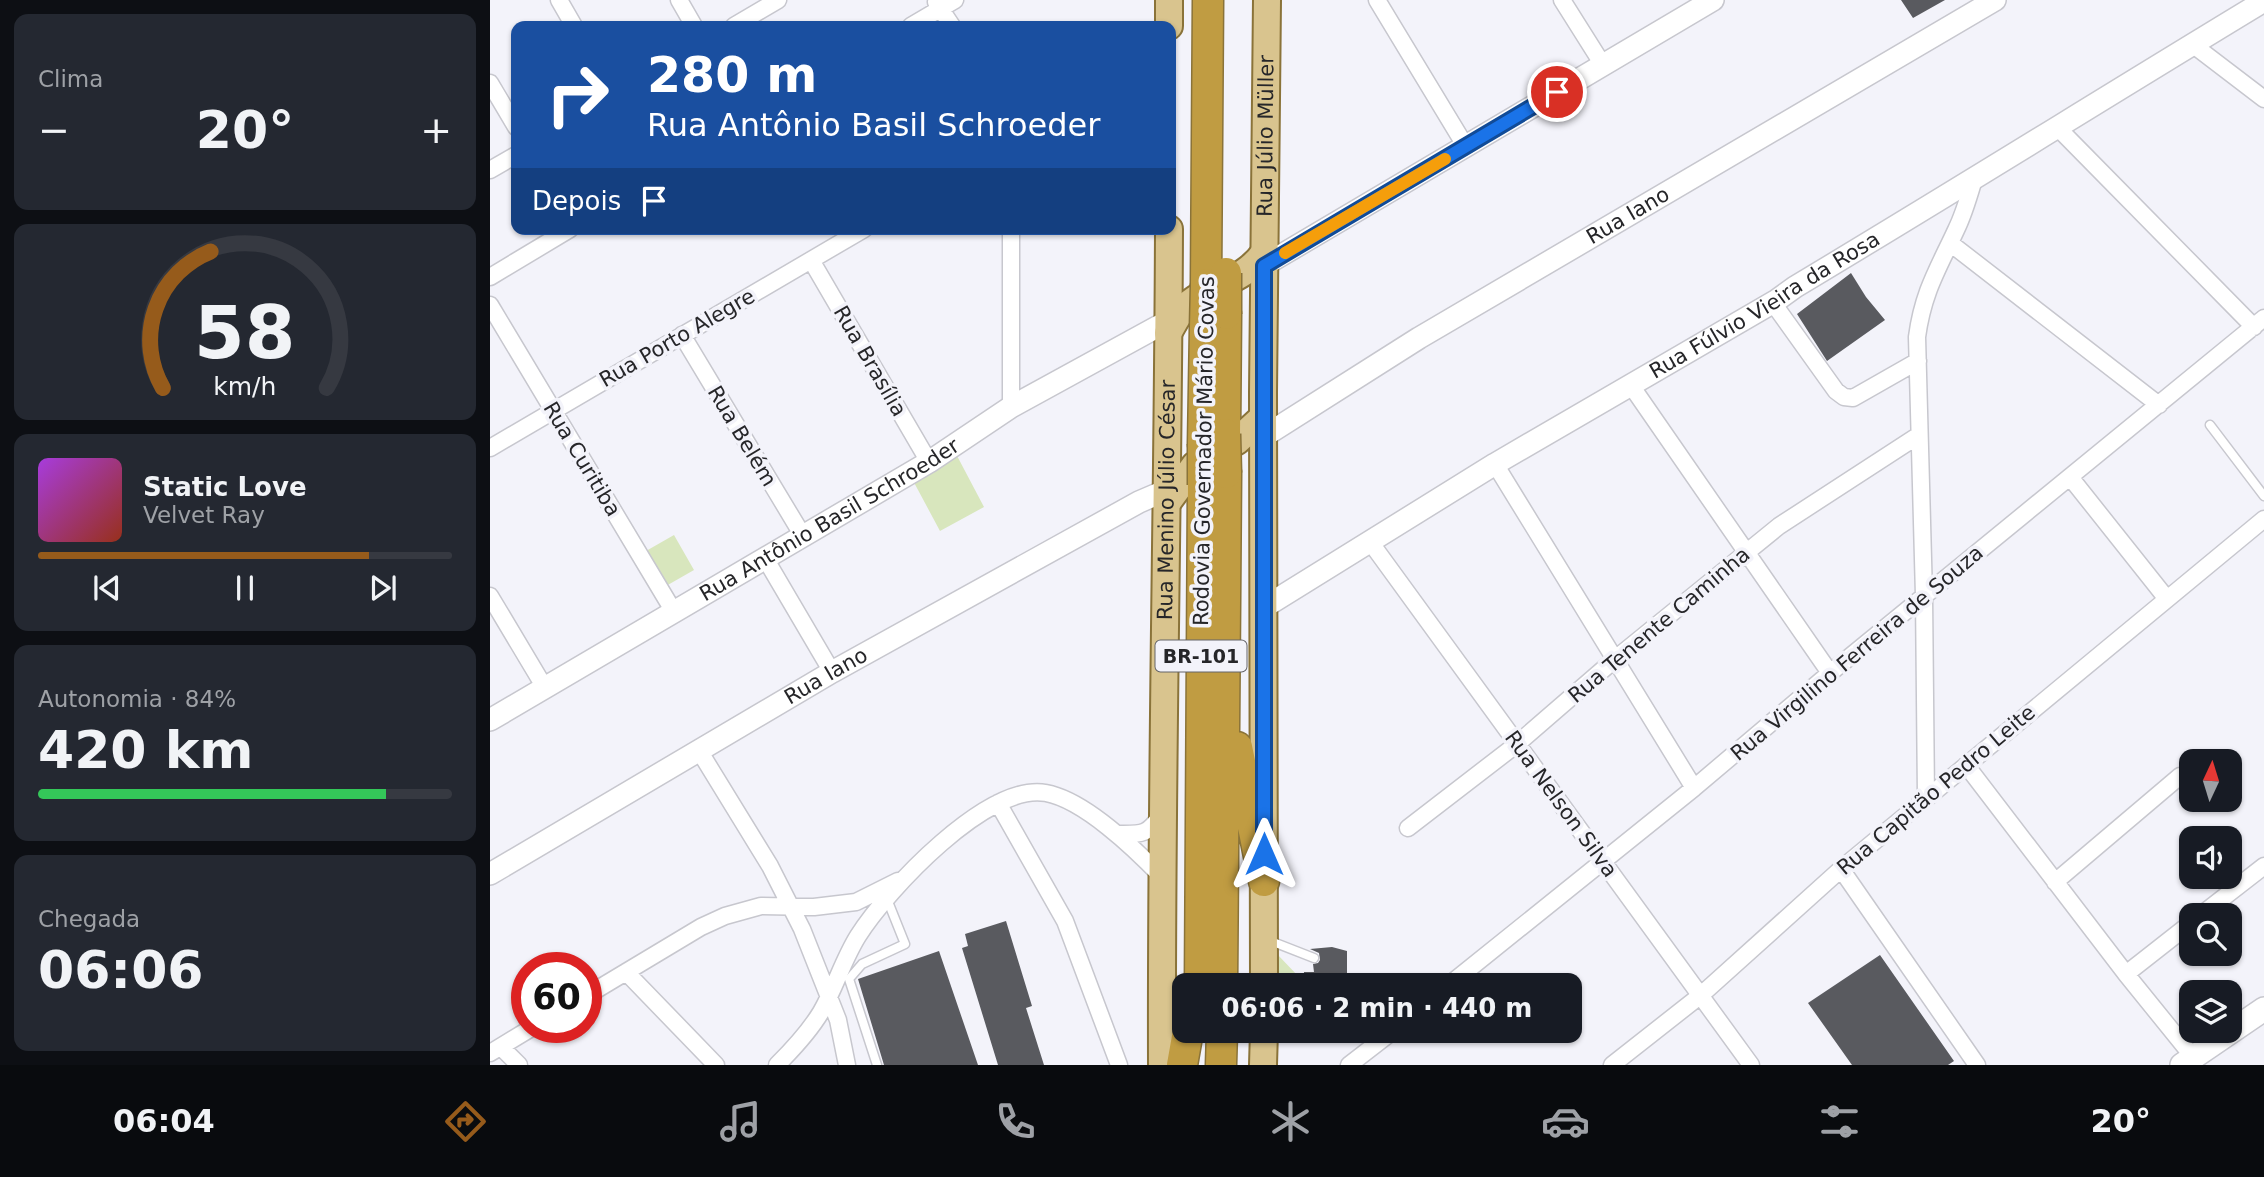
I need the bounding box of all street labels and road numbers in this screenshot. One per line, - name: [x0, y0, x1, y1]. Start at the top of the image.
- street label: Rua Júlio Müller: [1253, 55, 1278, 217]
- street label: Rua Iano: [1582, 182, 1674, 249]
- street label: Rua Fúlvio Vieira da Rosa: [1645, 227, 1884, 384]
- street label: Rodovia Governador Mário Covas: [1189, 276, 1219, 626]
- street label: Rua Porto Alegre: [595, 284, 759, 392]
- street label: Rua Brasília: [829, 301, 911, 421]
- street label: Rua Menino Júlio César: [1153, 379, 1180, 620]
- street label: Rua Belém: [703, 381, 781, 491]
- street label: Rua Curitiba: [538, 397, 626, 521]
- street label: Rua Antônio Basil Schroeder: [695, 433, 964, 606]
- street label: Rua Virgilino Ferreira de Souza: [1726, 540, 1988, 766]
- street label: Rua Tenente Caminha: [1563, 542, 1755, 708]
- road number: BR-101: [1156, 640, 1246, 671]
- street label: Rua Iano: [780, 643, 872, 709]
- street label: Rua Capitão Pedro Leite: [1832, 700, 2040, 880]
- street label: Rua Nelson Silva: [1500, 726, 1622, 882]

